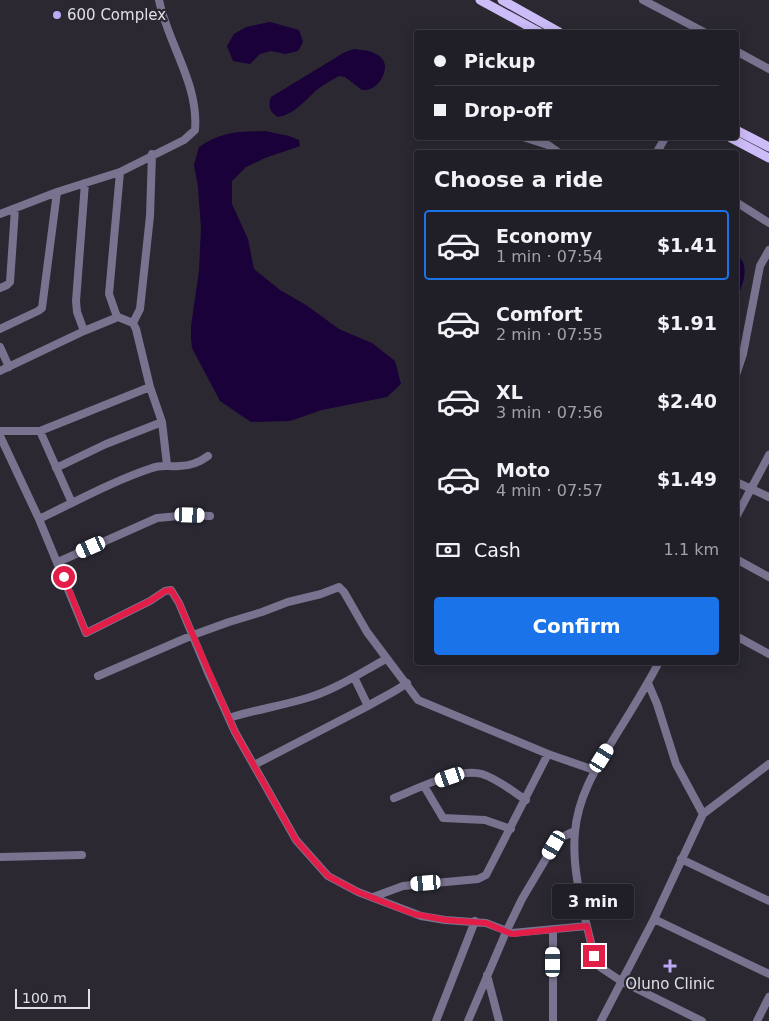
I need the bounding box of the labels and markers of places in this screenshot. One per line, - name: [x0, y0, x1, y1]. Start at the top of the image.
- place label: 600 Complex: [67, 6, 166, 24]
- marker: 600 Complex: [51, 9, 63, 21]
- marker: Oluno Clinic: [663, 959, 677, 973]
- place label: Oluno Clinic: [625, 975, 715, 993]

